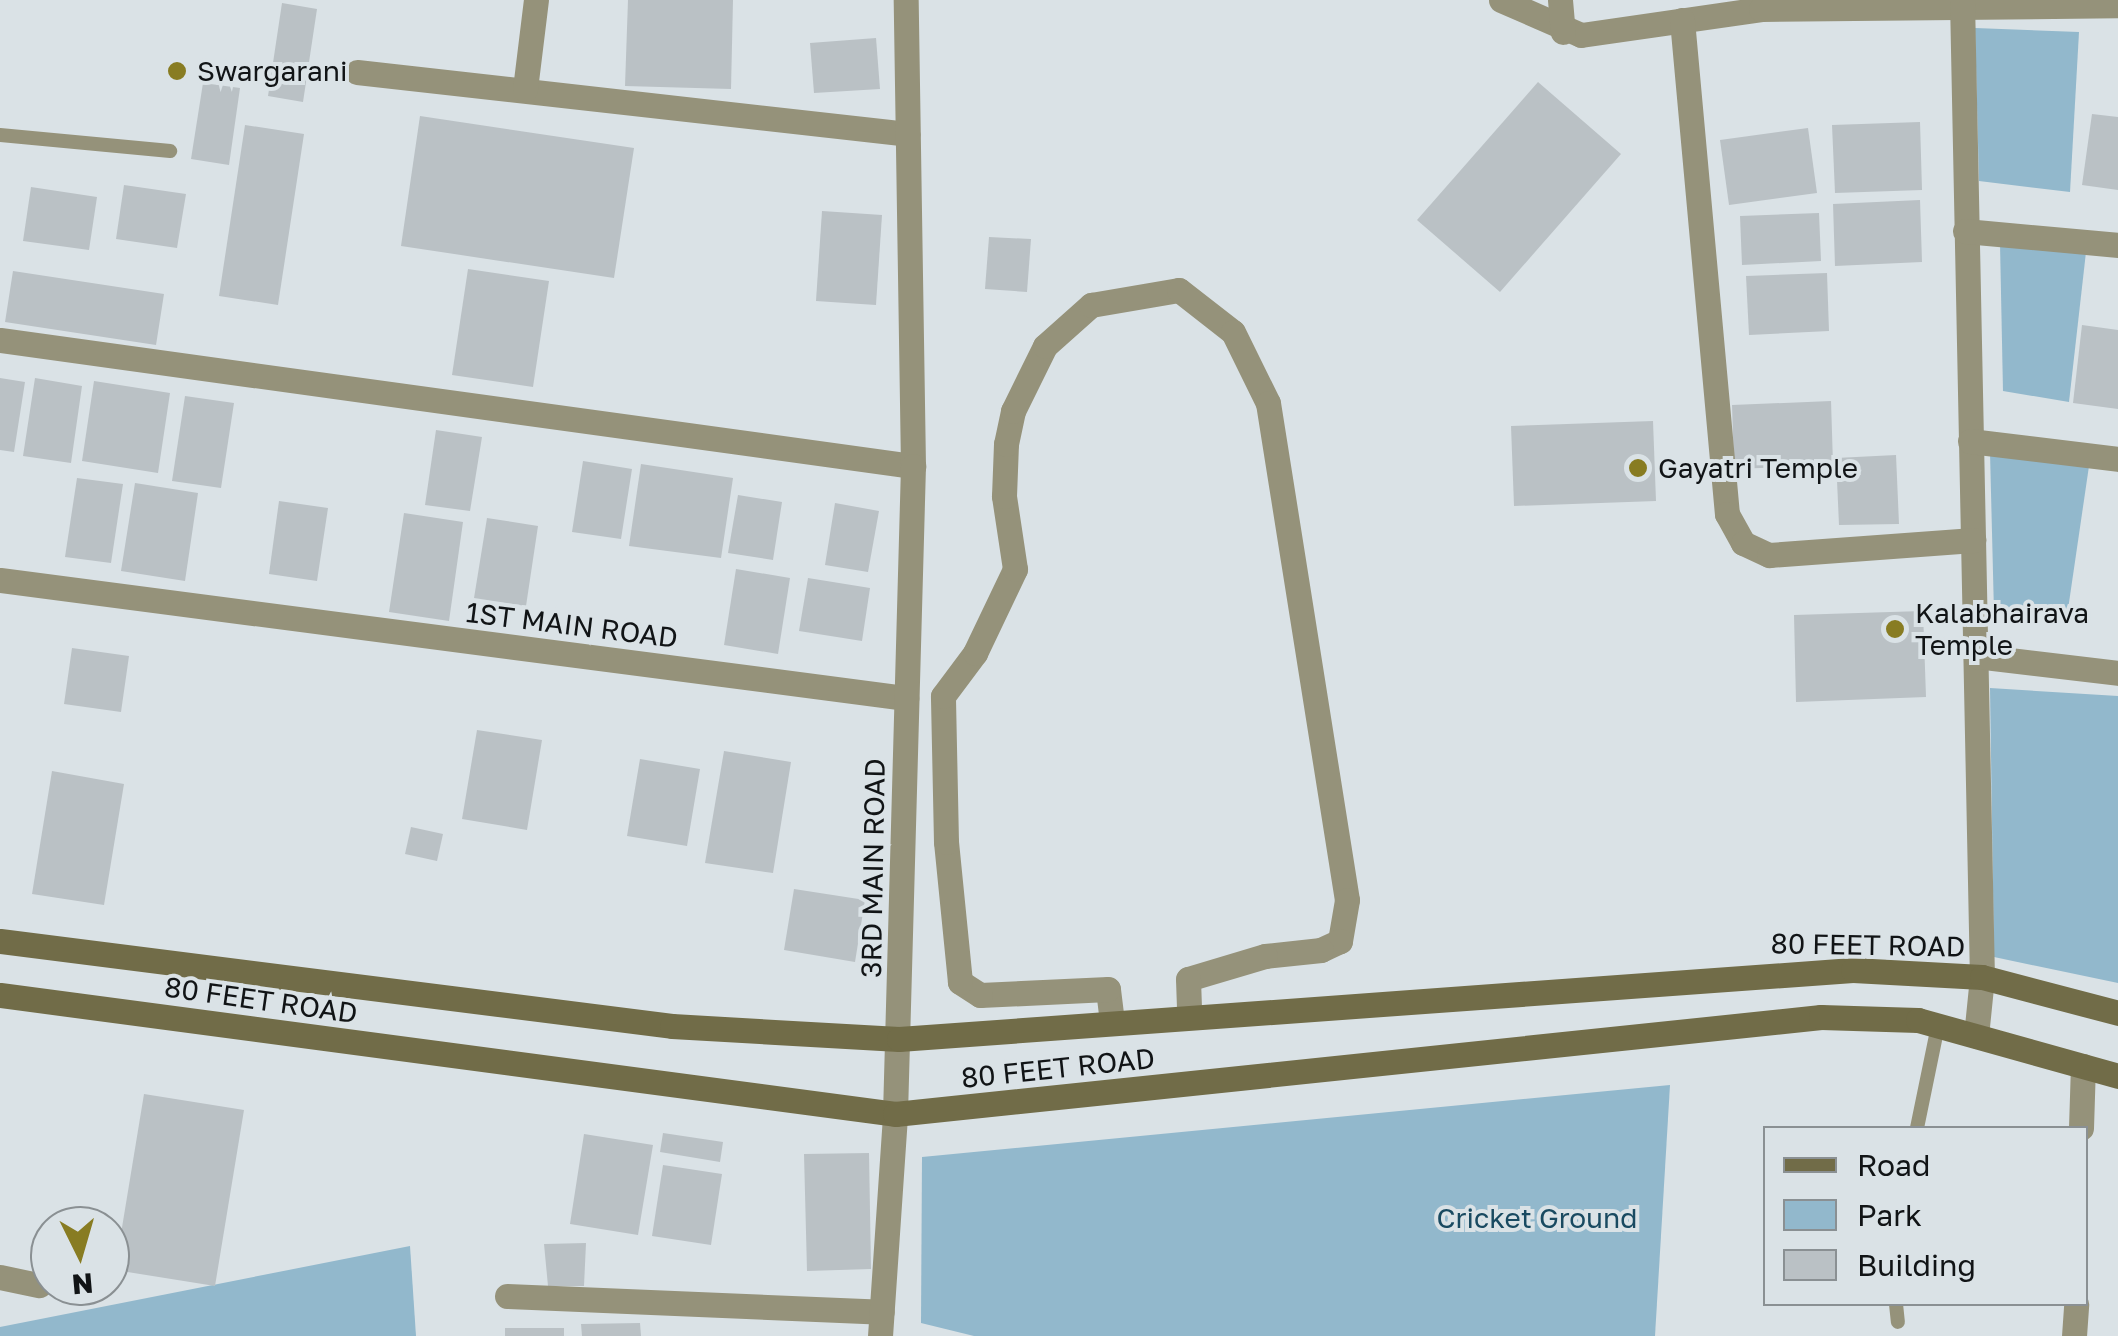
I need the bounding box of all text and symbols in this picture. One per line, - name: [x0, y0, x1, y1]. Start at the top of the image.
- place label: Swargarani: [197, 54, 347, 88]
- marker: Swargarani: [166, 60, 188, 82]
- place label: Gayatri Temple: [1658, 451, 1858, 485]
- marker: Gayatri Temple: [1627, 457, 1649, 479]
- street label: 1ST MAIN ROAD: [464, 595, 680, 655]
- place label: Kalabhairava Temple: [1915, 596, 2089, 662]
- marker: Kalabhairava Temple: [1884, 618, 1906, 640]
- street label: 3RD MAIN ROAD: [854, 758, 892, 978]
- street label: 80 FEET ROAD: [1770, 927, 1966, 963]
- street label: 80 FEET ROAD: [162, 970, 360, 1030]
- street label: 80 FEET ROAD: [960, 1041, 1156, 1095]
- legend: [1763, 1126, 2088, 1306]
- text: Road: [1857, 1147, 1931, 1183]
- text: Park: [1857, 1197, 1922, 1233]
- park label: Cricket Ground: [1437, 1201, 1637, 1235]
- north arrow: [30, 1206, 130, 1306]
- text: Building: [1857, 1247, 1976, 1283]
- text: N: [70, 1267, 95, 1302]

